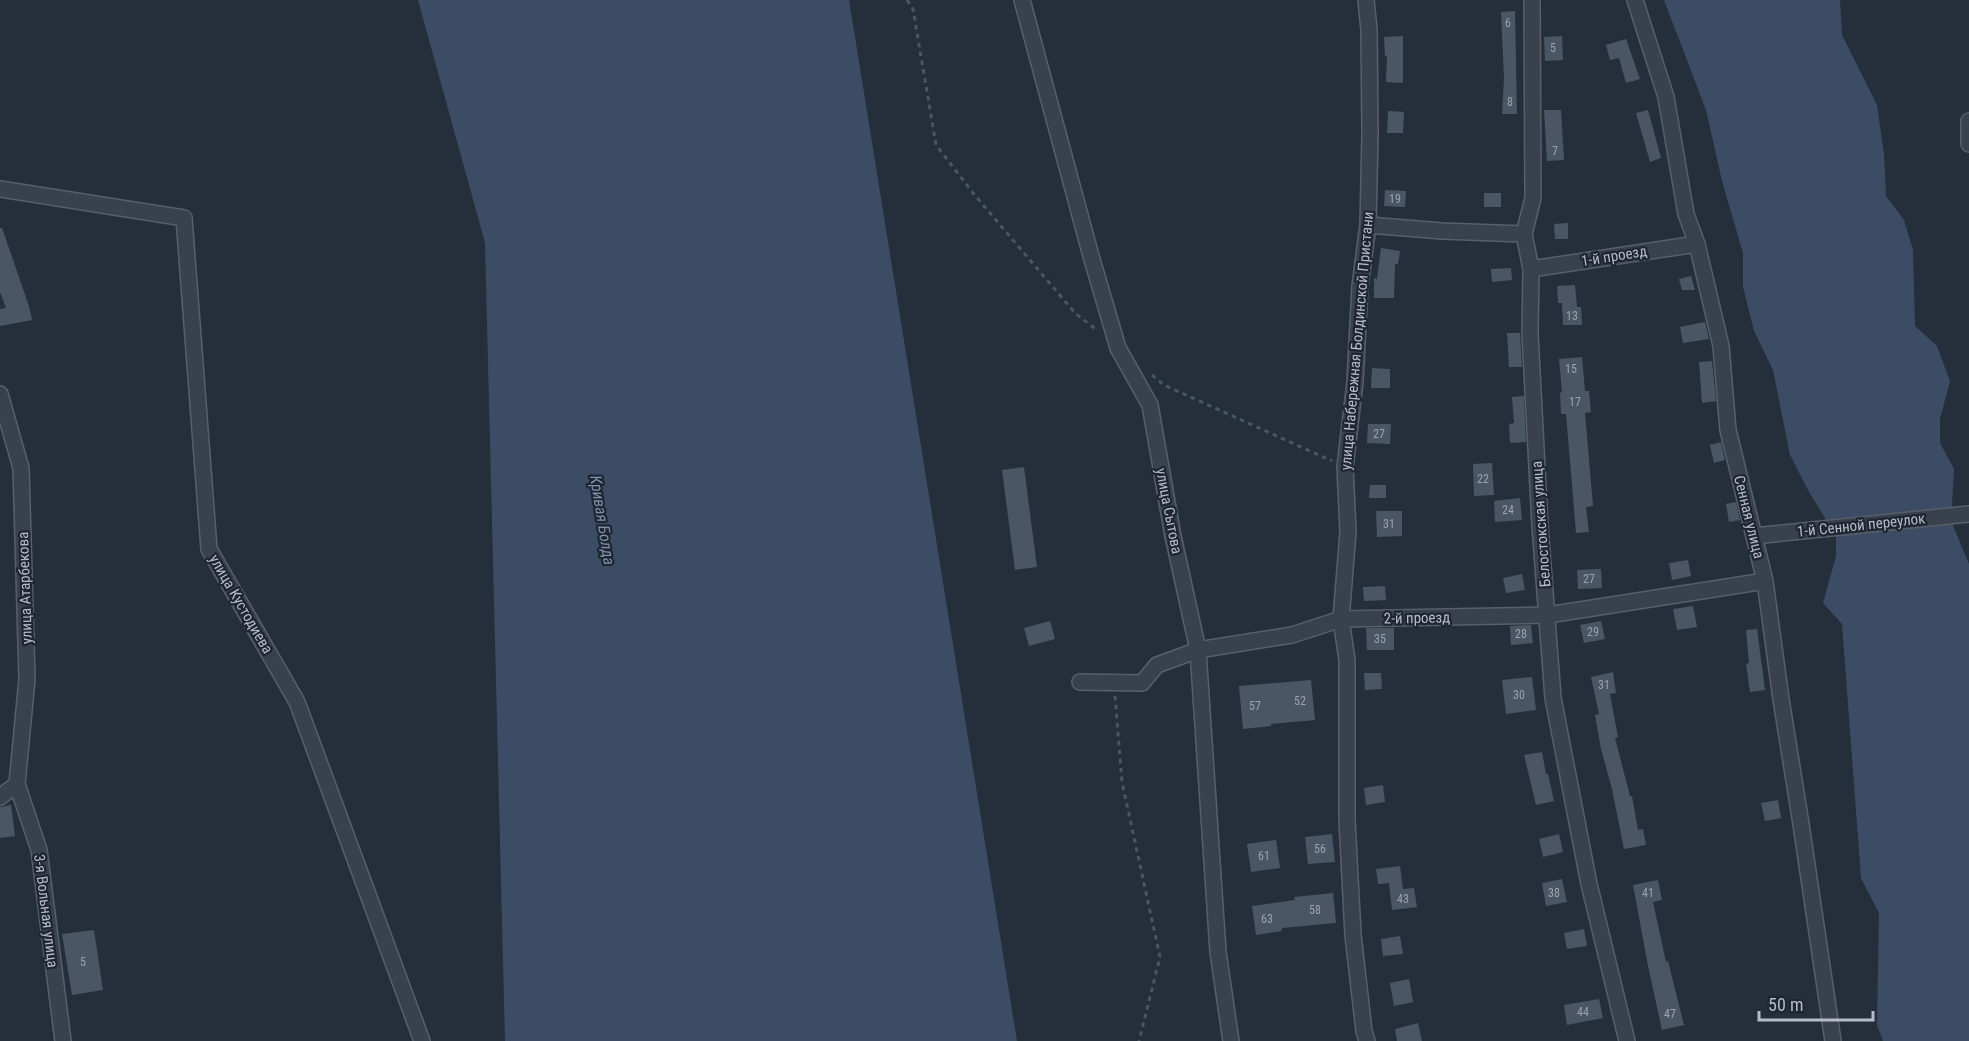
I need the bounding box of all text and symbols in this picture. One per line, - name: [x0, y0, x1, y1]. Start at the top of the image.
- house number: 6: [1505, 16, 1511, 30]
- house number: 5: [1550, 41, 1556, 55]
- house number: 8: [1507, 95, 1513, 109]
- house number: 7: [1552, 144, 1558, 158]
- house number: 19: [1389, 192, 1401, 206]
- street label: улица Набережная Болдинской Пристани: [1337, 211, 1377, 471]
- street label: 1-й проезд: [1580, 242, 1648, 270]
- house number: 13: [1566, 309, 1578, 323]
- house number: 15: [1565, 362, 1577, 376]
- house number: 17: [1569, 395, 1581, 409]
- house number: 27: [1373, 427, 1385, 441]
- street label: Белостокская улица: [1528, 460, 1554, 588]
- street label: улица Сытова: [1152, 467, 1186, 555]
- house number: 22: [1477, 472, 1489, 486]
- water label: Кривая Болда: [586, 474, 619, 566]
- street label: Сенная улица: [1730, 474, 1768, 560]
- house number: 24: [1502, 503, 1514, 517]
- street label: 1-й Сенной переулок: [1796, 509, 1926, 541]
- house number: 31: [1383, 517, 1395, 531]
- street label: улица Атарбекова: [14, 531, 36, 645]
- street label: улица Кустодиева: [205, 551, 277, 657]
- house number: 27: [1583, 572, 1595, 586]
- street label: 2-й проезд: [1384, 608, 1450, 628]
- house number: 29: [1587, 625, 1599, 639]
- house number: 28: [1515, 627, 1527, 641]
- house number: 35: [1374, 632, 1386, 646]
- house number: 31: [1598, 678, 1610, 692]
- house number: 30: [1513, 688, 1525, 702]
- house number: 52: [1294, 694, 1306, 708]
- house number: 57: [1249, 699, 1261, 713]
- house number: 56: [1314, 842, 1326, 856]
- house number: 61: [1258, 849, 1270, 863]
- street label: 3-я Вольная улица: [30, 853, 62, 969]
- house number: 38: [1548, 886, 1560, 900]
- house number: 41: [1642, 886, 1654, 900]
- house number: 43: [1397, 892, 1409, 906]
- house number: 58: [1309, 903, 1321, 917]
- house number: 63: [1261, 912, 1273, 926]
- house number: 5: [80, 955, 86, 969]
- scale bar: [1759, 984, 1873, 1022]
- text: 50 m: [1768, 994, 1803, 1015]
- house number: 44: [1577, 1005, 1589, 1019]
- house number: 47: [1664, 1007, 1676, 1021]

